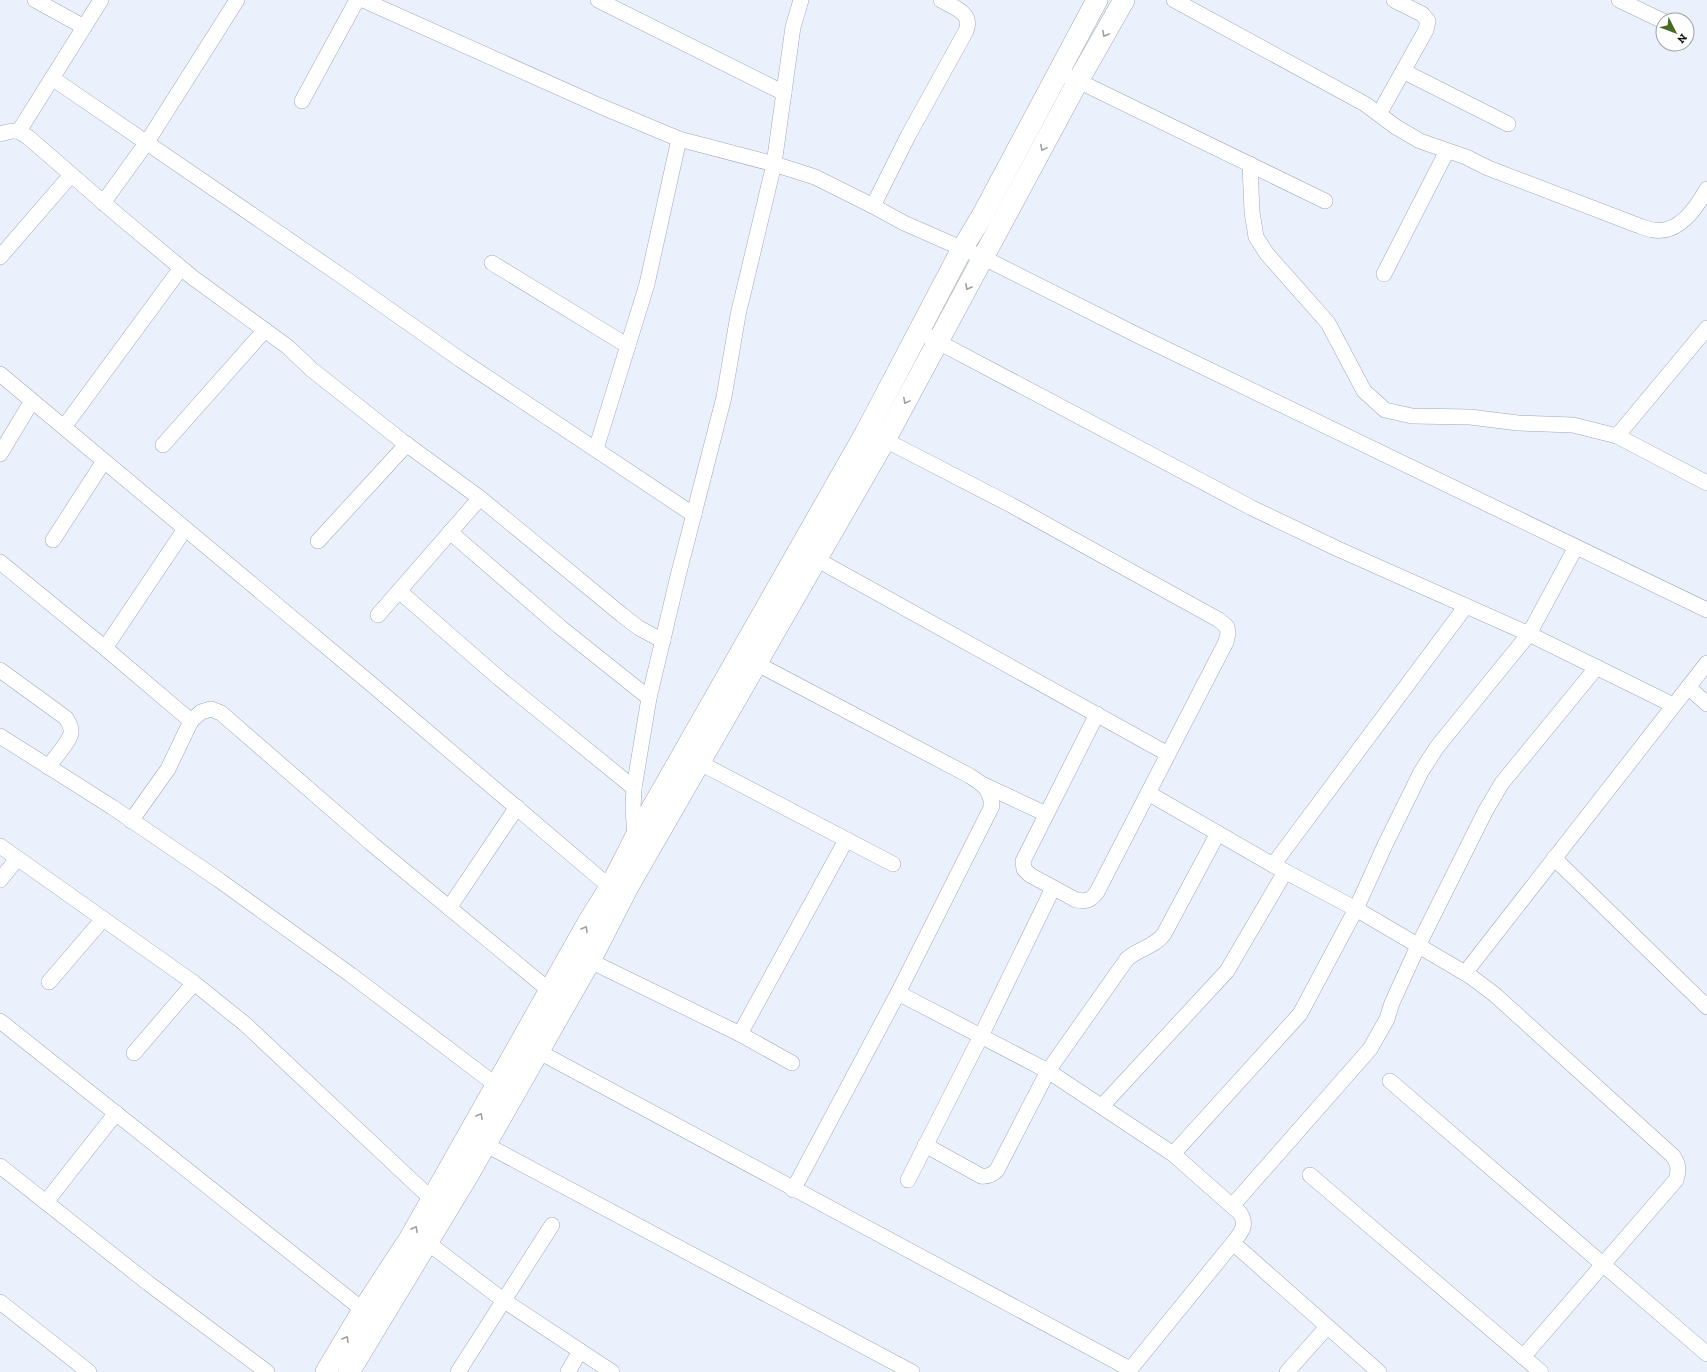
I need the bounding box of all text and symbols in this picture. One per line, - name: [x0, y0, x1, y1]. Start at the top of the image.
- north arrow: [1655, 12, 1695, 52]
- one-way arrow: [1102, 30, 1109, 37]
- text: N: [1674, 31, 1690, 46]
- one-way arrow: [1040, 144, 1047, 151]
- one-way arrow: [965, 283, 973, 291]
- one-way arrow: [903, 397, 910, 405]
- one-way arrow: [580, 926, 587, 933]
- one-way arrow: [475, 1113, 482, 1120]
- one-way arrow: [411, 1226, 418, 1233]
- one-way arrow: [341, 1336, 349, 1343]

